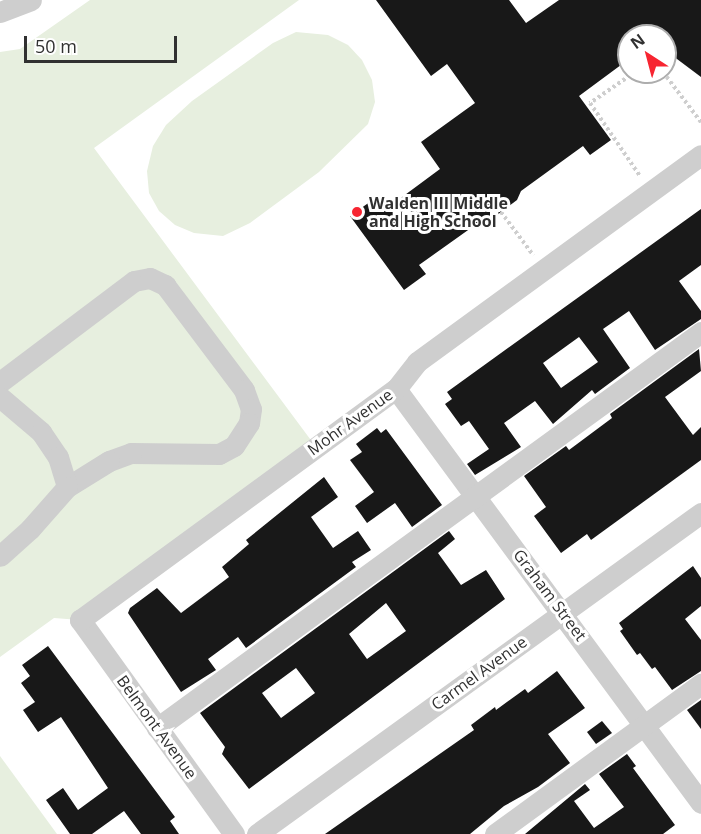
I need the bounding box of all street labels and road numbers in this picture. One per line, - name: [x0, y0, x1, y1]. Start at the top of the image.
- street label: Mohr Avenue: [304, 385, 396, 459]
- street label: Graham Street: [509, 546, 591, 644]
- street label: Carmel Avenue: [428, 632, 530, 714]
- street label: Belmont Avenue: [113, 672, 201, 782]

